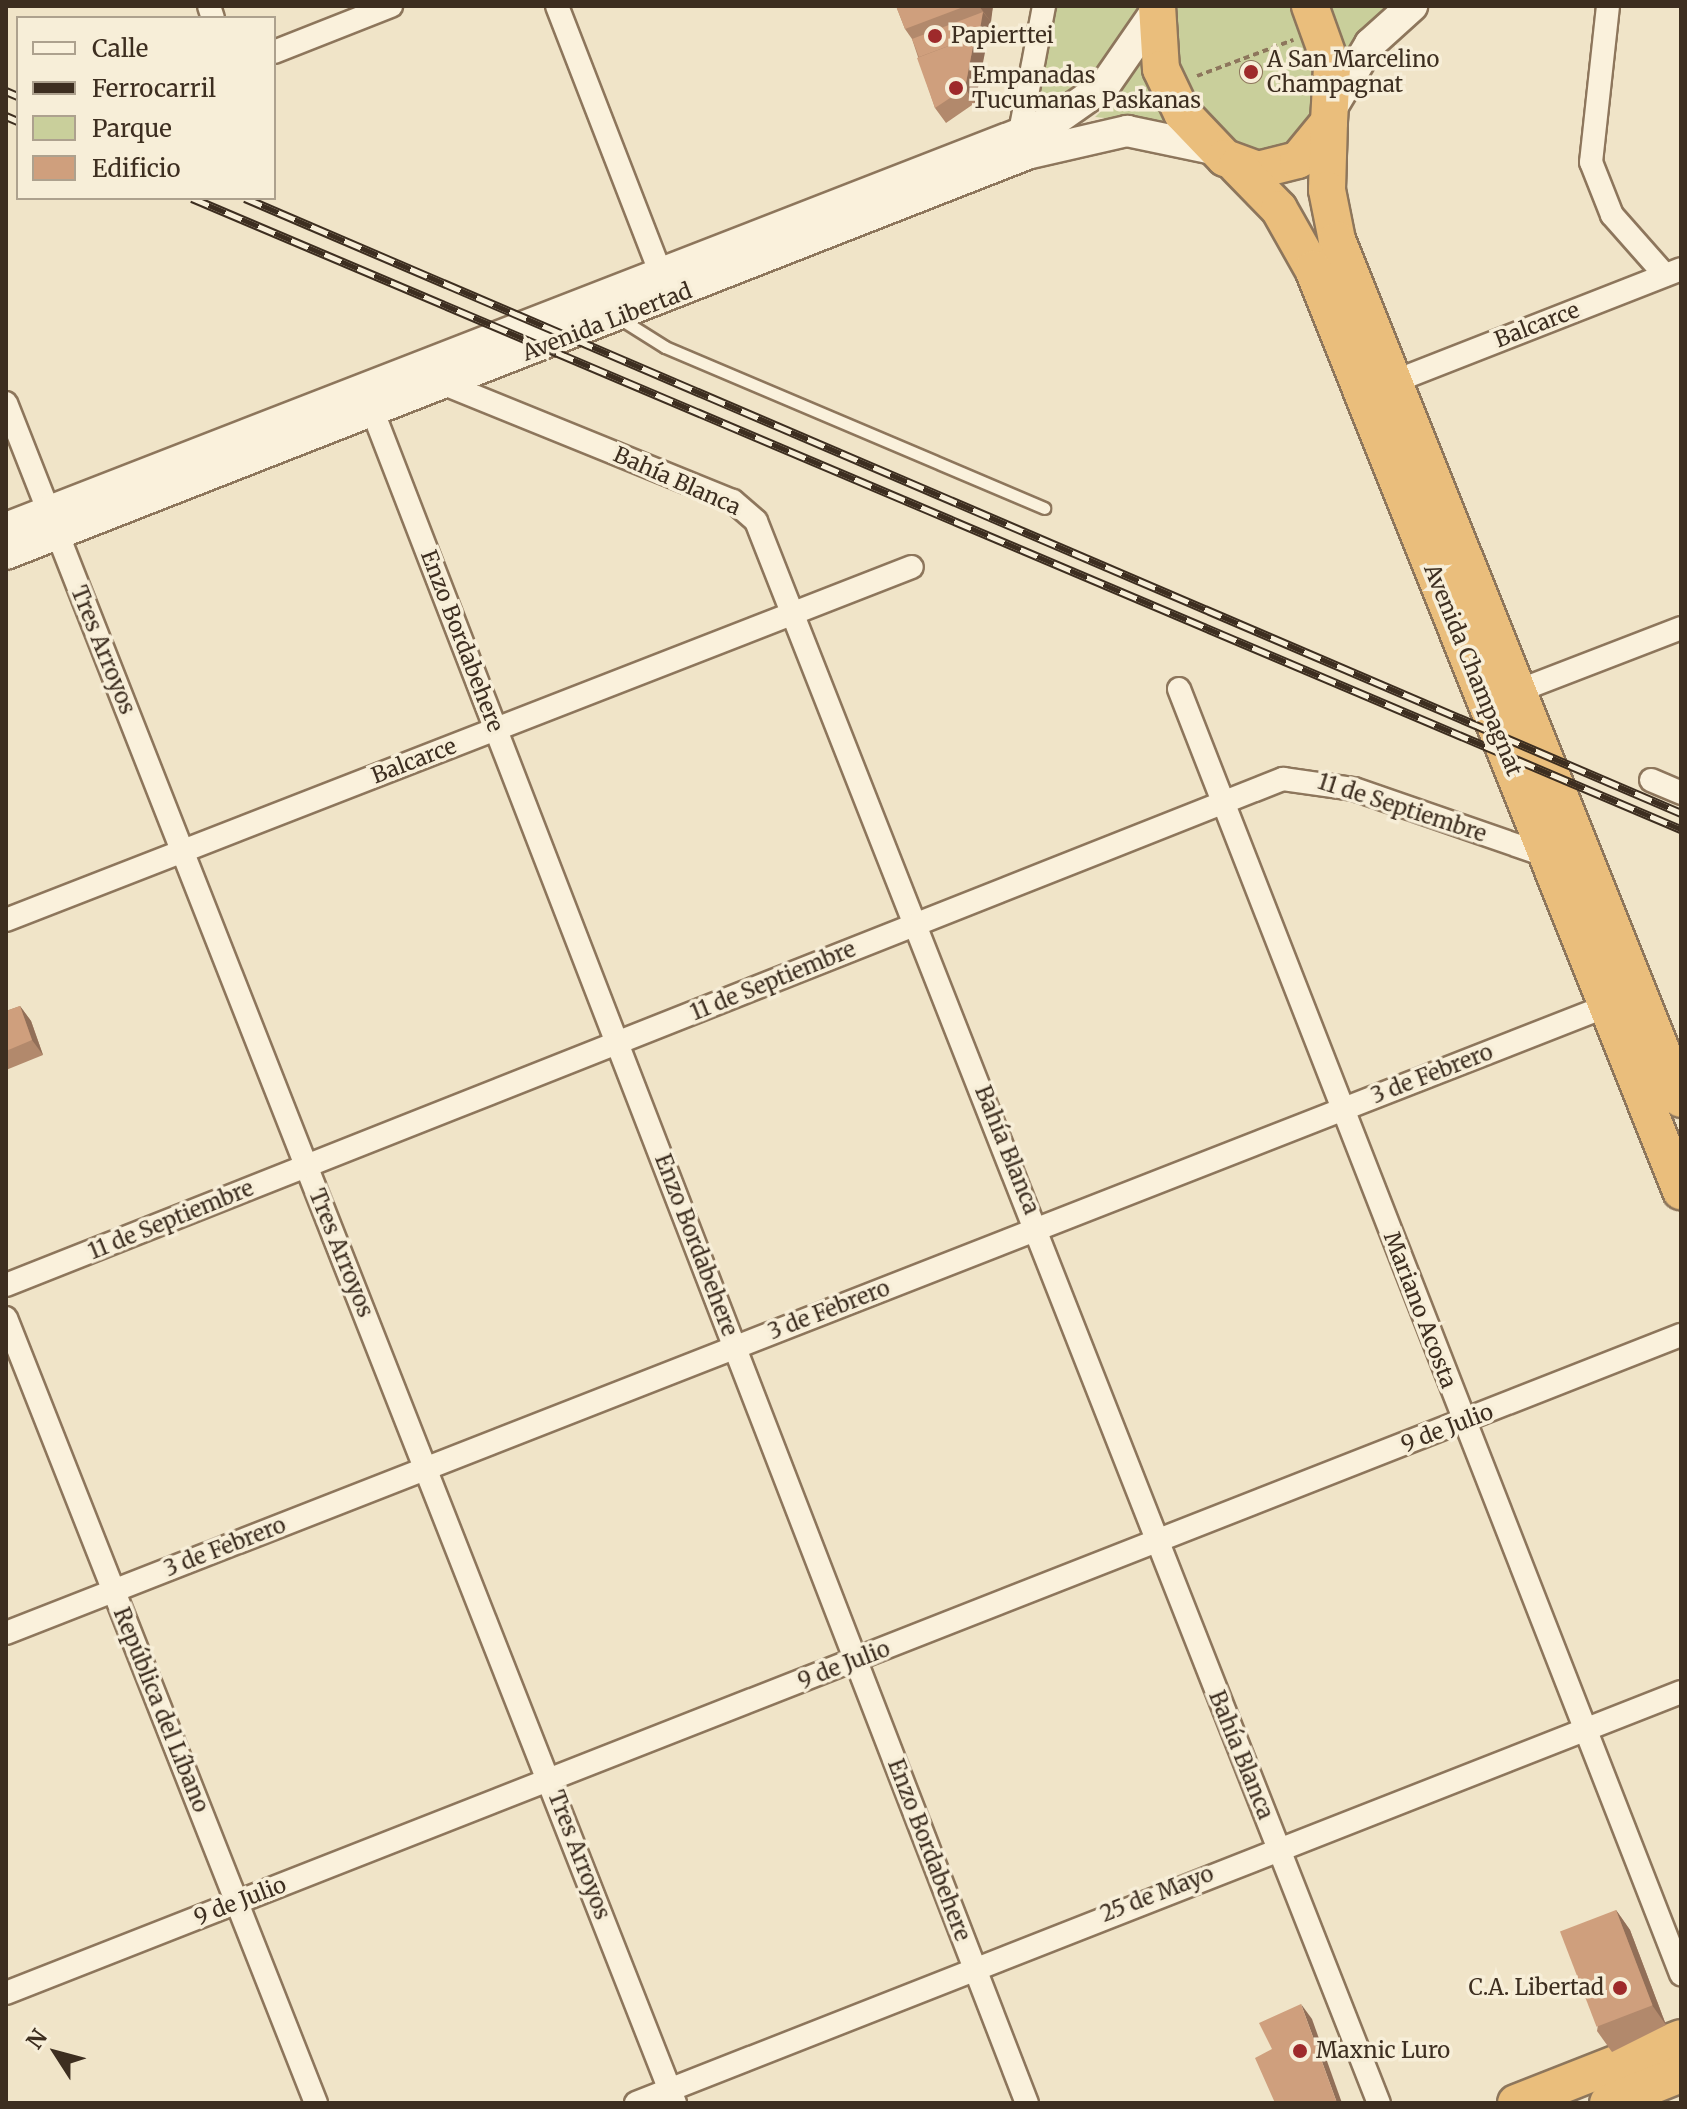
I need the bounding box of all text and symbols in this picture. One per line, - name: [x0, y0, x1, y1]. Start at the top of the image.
- legend: [16, 16, 276, 200]
- place label: Papierttei: [951, 23, 1054, 49]
- marker: Papierttei: [926, 27, 944, 45]
- text: Calle: [92, 33, 148, 64]
- place label: A San Marcelino Champagnat: [1267, 46, 1439, 98]
- place label: Empanadas Tucumanas Paskanas: [972, 62, 1201, 114]
- marker: A San Marcelino Champagnat: [1242, 63, 1260, 81]
- text: Ferrocarril: [92, 73, 216, 104]
- marker: Empanadas Tucumanas Paskanas: [947, 79, 965, 97]
- text: Parque: [92, 113, 172, 144]
- text: Edificio: [92, 153, 180, 184]
- street label: Avenida Libertad: [519, 278, 695, 366]
- street label: Balcarce: [1491, 297, 1583, 353]
- street label: Bahía Blanca: [609, 441, 745, 521]
- street label: Enzo Bordabehere: [415, 546, 509, 736]
- street label: Avenida Champagnat: [1418, 560, 1528, 780]
- street label: Tres Arroyos: [65, 582, 141, 718]
- street label: Balcarce: [368, 733, 460, 789]
- street label: 11 de Septiembre: [1314, 768, 1490, 848]
- street label: 11 de Septiembre: [687, 936, 859, 1026]
- street label: 3 de Febrero: [1368, 1039, 1496, 1109]
- street label: Bahía Blanca: [969, 1082, 1045, 1218]
- street label: Enzo Bordabehere: [649, 1150, 743, 1340]
- street label: 11 de Septiembre: [85, 1175, 257, 1265]
- street label: Tres Arroyos: [303, 1185, 379, 1321]
- street label: Mariano Acosta: [1378, 1228, 1462, 1392]
- street label: 3 de Febrero: [765, 1275, 893, 1345]
- street label: 9 de Julio: [1397, 1398, 1497, 1458]
- street label: 3 de Febrero: [161, 1512, 289, 1582]
- street label: República del Líbano: [108, 1604, 214, 1816]
- street label: 9 de Julio: [794, 1635, 894, 1695]
- street label: Bahía Blanca: [1203, 1687, 1279, 1823]
- street label: Enzo Bordabehere: [882, 1755, 976, 1945]
- street label: Tres Arroyos: [542, 1787, 616, 1923]
- street label: 25 de Mayo: [1097, 1860, 1217, 1928]
- street label: 9 de Julio: [190, 1871, 290, 1931]
- place label: C.A. Libertad: [1468, 1975, 1604, 2001]
- marker: C.A. Libertad: [1611, 1979, 1629, 1997]
- north arrow: [16, 2013, 96, 2093]
- text: N: [20, 2024, 53, 2054]
- place label: Maxnic Luro: [1316, 2038, 1450, 2064]
- marker: Maxnic Luro: [1291, 2042, 1309, 2060]

